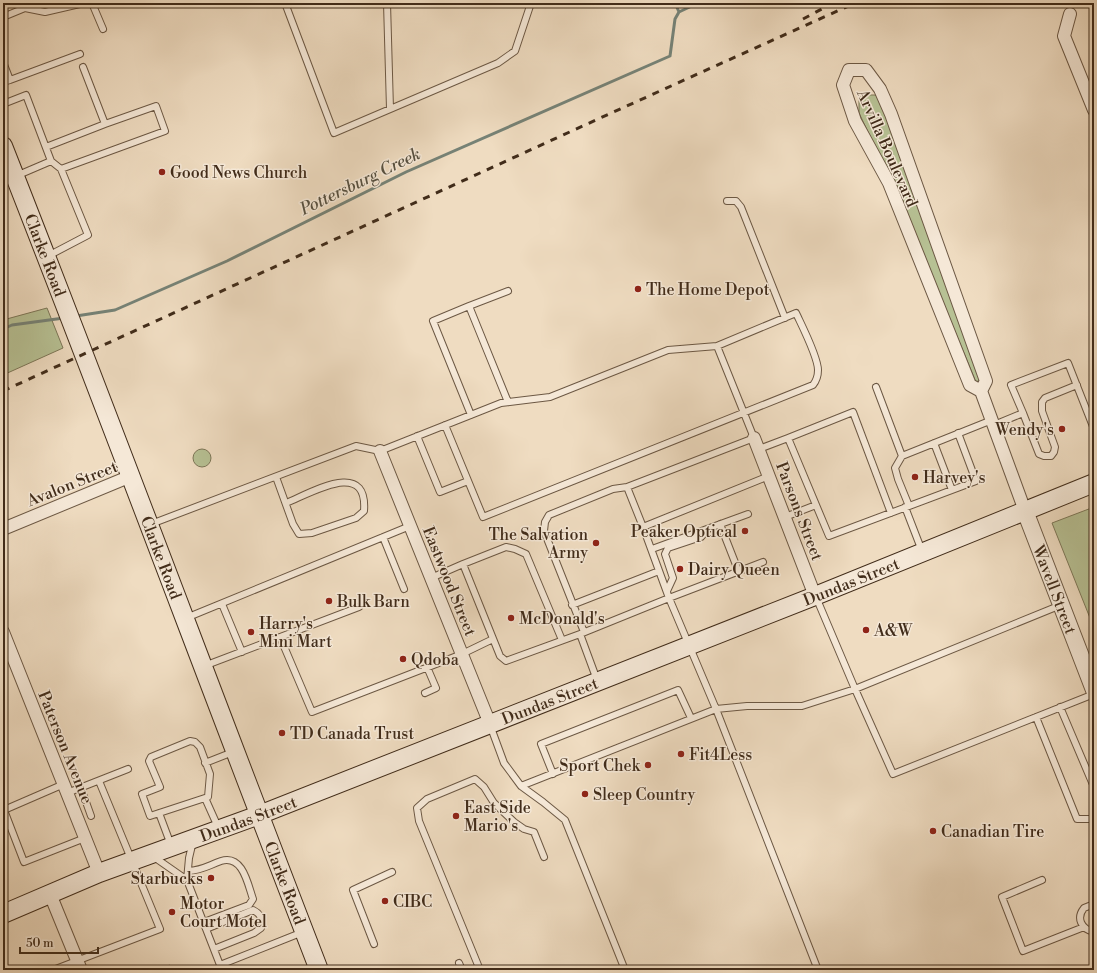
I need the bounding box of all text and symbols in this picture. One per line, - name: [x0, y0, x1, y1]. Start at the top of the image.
- street label: Arvilla Boulevard: [852, 86, 922, 210]
- water label: Pottersburg Creek: [295, 143, 425, 221]
- place label: Good News Church: [170, 163, 308, 183]
- marker: Good News Church: [157, 167, 167, 177]
- street label: Clarke Road: [20, 211, 70, 300]
- place label: The Home Depot: [646, 280, 770, 300]
- marker: The Home Depot: [633, 284, 643, 294]
- place label: Wendy's: [994, 420, 1054, 440]
- marker: Wendy's: [1057, 424, 1067, 434]
- street label: Avalon Street: [23, 457, 121, 512]
- street label: Parsons Street: [771, 459, 827, 564]
- place label: Harvey's: [923, 468, 986, 488]
- marker: Harvey's: [910, 472, 920, 482]
- street label: Clarke Road: [136, 513, 185, 602]
- place label: Peaker Optical: [631, 522, 737, 542]
- street label: Eastwood Street: [418, 524, 480, 639]
- place label: The Salvation Army: [489, 525, 588, 563]
- marker: Peaker Optical: [740, 526, 750, 536]
- marker: The Salvation Army: [591, 538, 601, 548]
- street label: Wavell Street: [1028, 542, 1081, 637]
- street label: Dundas Street: [800, 554, 903, 611]
- place label: Dairy Queen: [688, 560, 780, 580]
- marker: Dairy Queen: [675, 564, 685, 574]
- place label: Bulk Barn: [336, 592, 410, 612]
- marker: Bulk Barn: [324, 596, 334, 606]
- place label: McDonald's: [519, 609, 605, 629]
- marker: McDonald's: [506, 613, 516, 623]
- place label: Harry's Mini Mart: [259, 614, 332, 652]
- place label: A&W: [873, 621, 913, 641]
- marker: A&W: [861, 625, 871, 635]
- marker: Harry's Mini Mart: [246, 627, 256, 637]
- place label: Qdoba: [411, 650, 460, 670]
- marker: Qdoba: [398, 654, 408, 664]
- street label: Dundas Street: [499, 673, 602, 729]
- street label: Paterson Avenue: [33, 688, 97, 807]
- place label: TD Canada Trust: [290, 724, 414, 744]
- marker: TD Canada Trust: [277, 728, 287, 738]
- place label: Fit4Less: [689, 745, 752, 765]
- marker: Fit4Less: [676, 749, 686, 759]
- place label: Sport Chek: [559, 756, 642, 776]
- marker: Sport Chek: [643, 760, 653, 770]
- place label: Sleep Country: [593, 785, 695, 805]
- marker: Sleep Country: [580, 789, 590, 799]
- street label: Dundas Street: [197, 792, 300, 847]
- place label: East Side Mario's: [464, 798, 531, 836]
- marker: East Side Mario's: [451, 811, 461, 821]
- place label: Canadian Tire: [941, 822, 1044, 842]
- marker: Canadian Tire: [928, 826, 938, 836]
- street label: Clarke Road: [259, 839, 309, 927]
- place label: Starbucks: [131, 869, 203, 889]
- marker: Starbucks: [206, 873, 216, 883]
- place label: CIBC: [393, 892, 432, 912]
- place label: Motor Court Motel: [180, 894, 267, 932]
- marker: CIBC: [380, 896, 390, 906]
- marker: Motor Court Motel: [167, 907, 177, 917]
- scale bar: [20, 929, 98, 955]
- text: 50 m: [26, 936, 54, 951]

